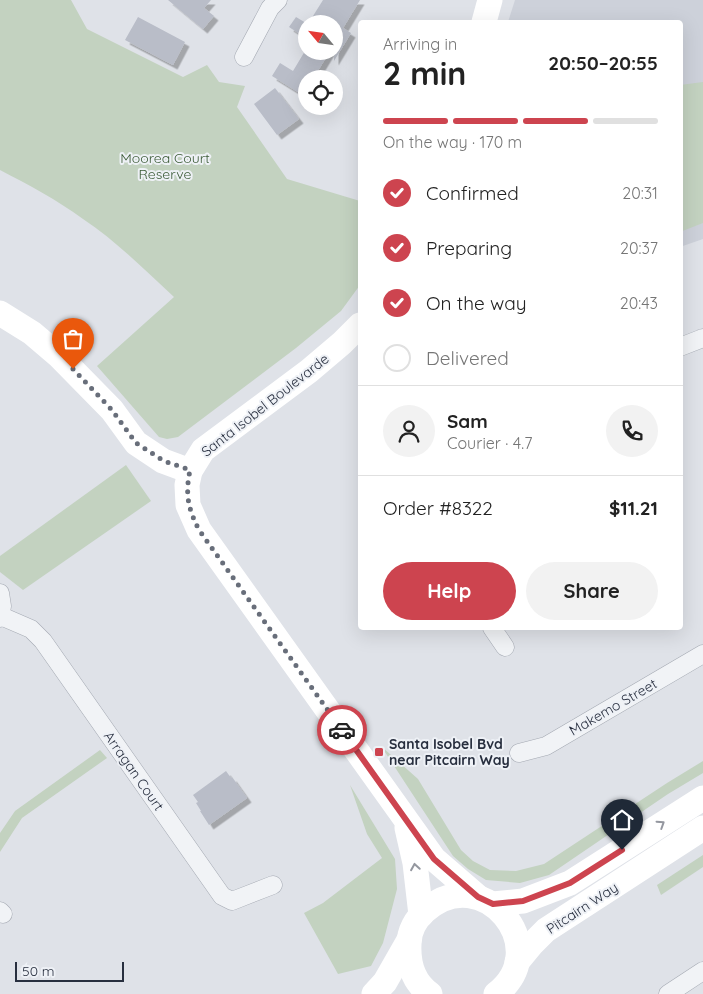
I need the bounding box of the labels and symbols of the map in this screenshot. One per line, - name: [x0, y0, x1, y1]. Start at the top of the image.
- north arrow: [298, 15, 342, 60]
- park label: Moorea Court Reserve: [120, 149, 210, 183]
- pin: [52, 318, 94, 369]
- street label: Santa Isobel Boulevarde: [198, 349, 333, 460]
- street label: Makemo Street: [566, 674, 660, 739]
- courier: [317, 705, 367, 755]
- street label: Arragan Court: [100, 728, 168, 814]
- place label: Santa Isobel Bvd near Pitcairn Way: [389, 735, 510, 769]
- marker: Santa Isobel Bvd near Pitcairn Way: [373, 746, 385, 758]
- pin: [601, 799, 643, 850]
- one-way arrow: [656, 821, 665, 831]
- one-way arrow: [410, 862, 421, 870]
- street label: Pitcairn Way: [543, 878, 621, 938]
- scale bar: [15, 959, 124, 982]

